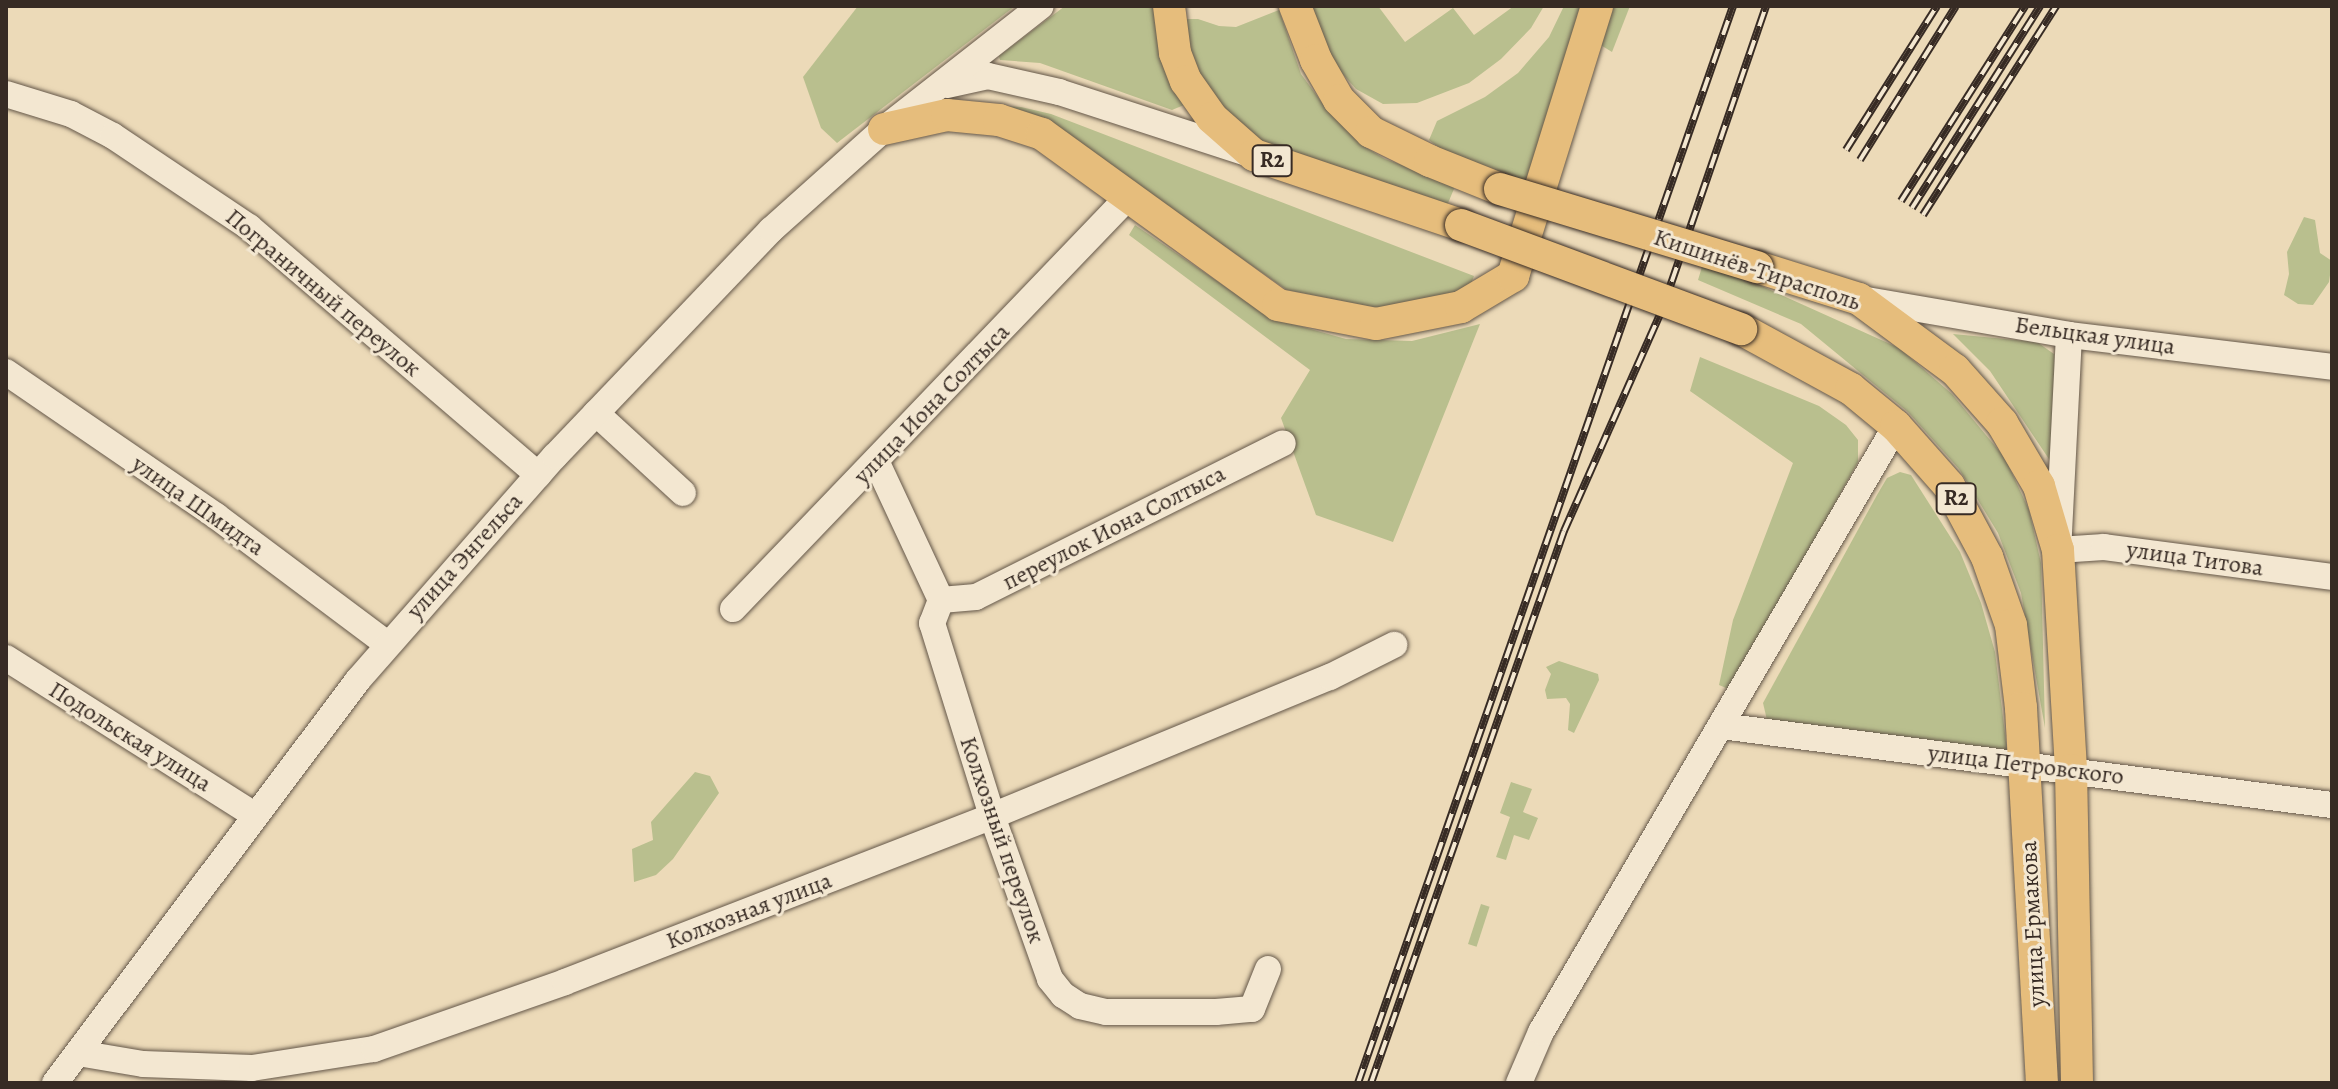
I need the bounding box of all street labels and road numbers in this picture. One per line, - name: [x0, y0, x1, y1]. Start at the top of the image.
- road number: R2: [1250, 143, 1294, 179]
- street label: Пограничный переулок: [219, 203, 427, 383]
- street label: Кишинёв-Тирасполь: [1650, 223, 1864, 317]
- street label: Бельцкая улица: [2013, 310, 2177, 362]
- street label: улица Иона Солтыса: [848, 318, 1016, 490]
- street label: улица Шмидта: [126, 450, 270, 562]
- street label: переулок Иона Солтыса: [998, 459, 1230, 597]
- road number: R2: [1934, 481, 1978, 517]
- street label: улица Энгельса: [401, 487, 529, 625]
- street label: улица Титова: [2125, 535, 2265, 583]
- street label: Подольская улица: [43, 675, 217, 799]
- street label: Колхозный переулок: [953, 733, 1051, 947]
- street label: улица Петровского: [1926, 739, 2126, 791]
- street label: улица Ермакова: [2014, 840, 2052, 1008]
- street label: Колхозная улица: [662, 866, 836, 956]

